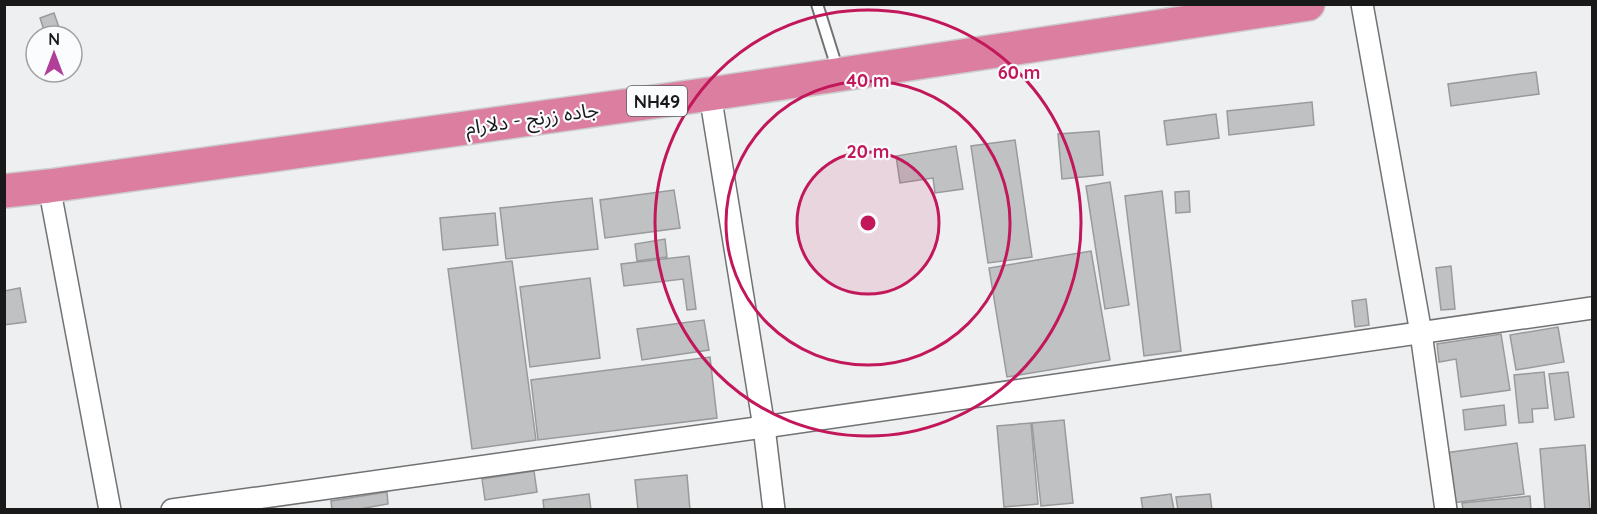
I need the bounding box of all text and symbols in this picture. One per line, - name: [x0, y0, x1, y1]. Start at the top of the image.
- north arrow: [24, 24, 84, 84]
- text: N: [48, 29, 60, 49]
- text: 60 m: [998, 61, 1040, 84]
- text: 40 m: [846, 69, 890, 92]
- road number: NH49: [627, 86, 687, 116]
- street label: جاده زرنج - دلارام: [464, 96, 601, 143]
- text: 20 m: [847, 140, 889, 163]
- centre of rings: [858, 213, 878, 233]

